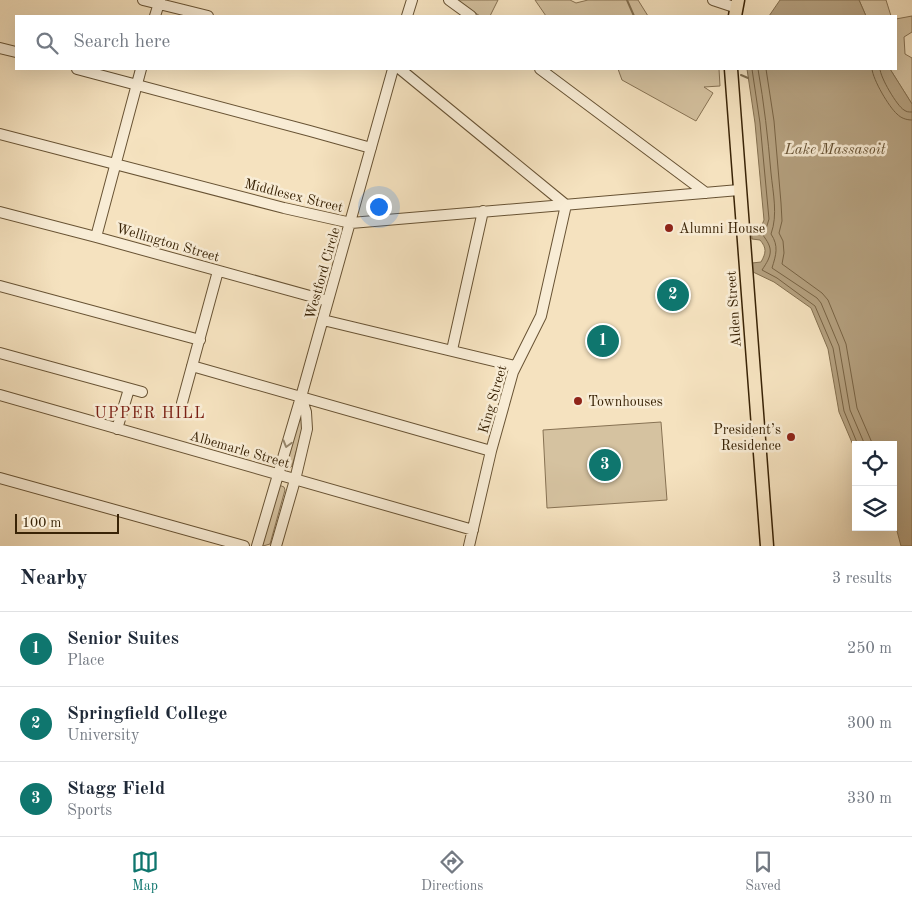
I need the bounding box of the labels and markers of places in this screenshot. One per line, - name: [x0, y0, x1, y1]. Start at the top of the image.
- marker: Alumni House: [663, 222, 675, 234]
- place label: Alumni House: [679, 222, 765, 236]
- pin: 2: [657, 276, 689, 314]
- pin: 1: [587, 322, 619, 360]
- marker: Townhouses: [572, 395, 584, 407]
- place label: Townhouses: [588, 395, 663, 409]
- place label: President’s Residence: [713, 423, 781, 453]
- marker: President’s Residence: [785, 431, 797, 443]
- pin: 3: [589, 446, 621, 484]

